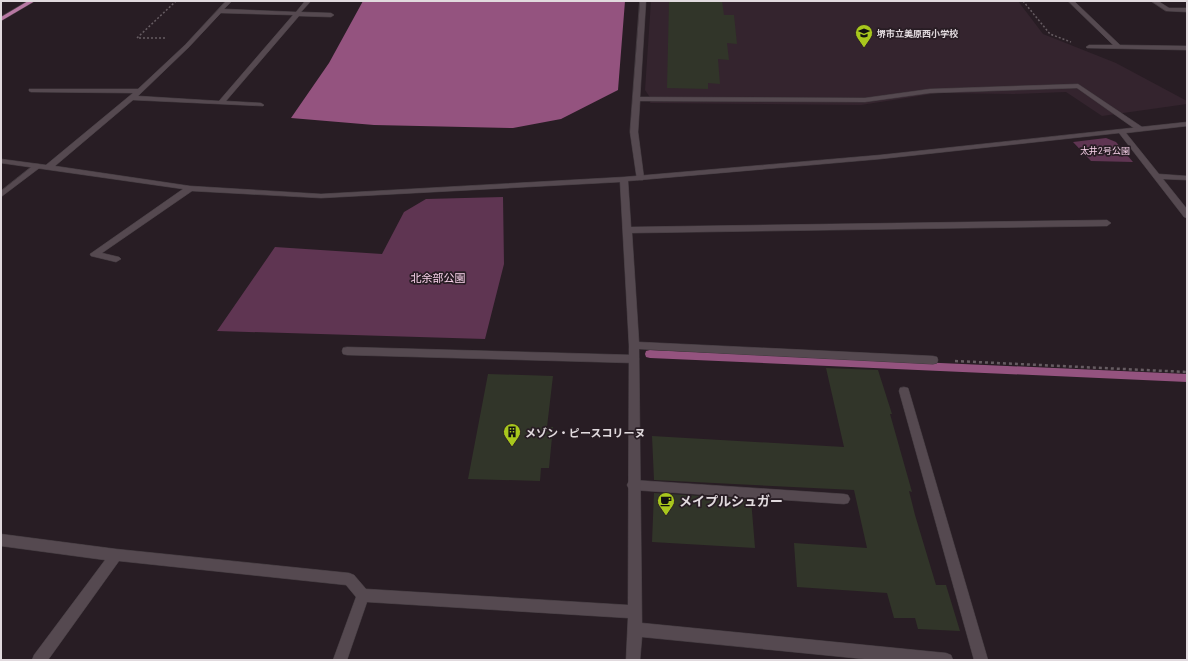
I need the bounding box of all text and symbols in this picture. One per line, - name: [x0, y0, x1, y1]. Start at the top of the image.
- school or university icon: 堺市立美原西小学校: [854, 23, 874, 48]
- place label: 堺市立美原西小学校: [876, 28, 959, 39]
- park label: 太井2号公園: [1080, 145, 1130, 156]
- park label: 北余部公園: [411, 271, 466, 284]
- building icon: メゾン・ピースコリーヌ: [502, 422, 522, 447]
- place label: メゾン・ピースコリーヌ: [525, 426, 645, 439]
- cafe icon: メイプルシュガー: [656, 491, 676, 516]
- place label: メイプルシュガー: [679, 493, 783, 509]

